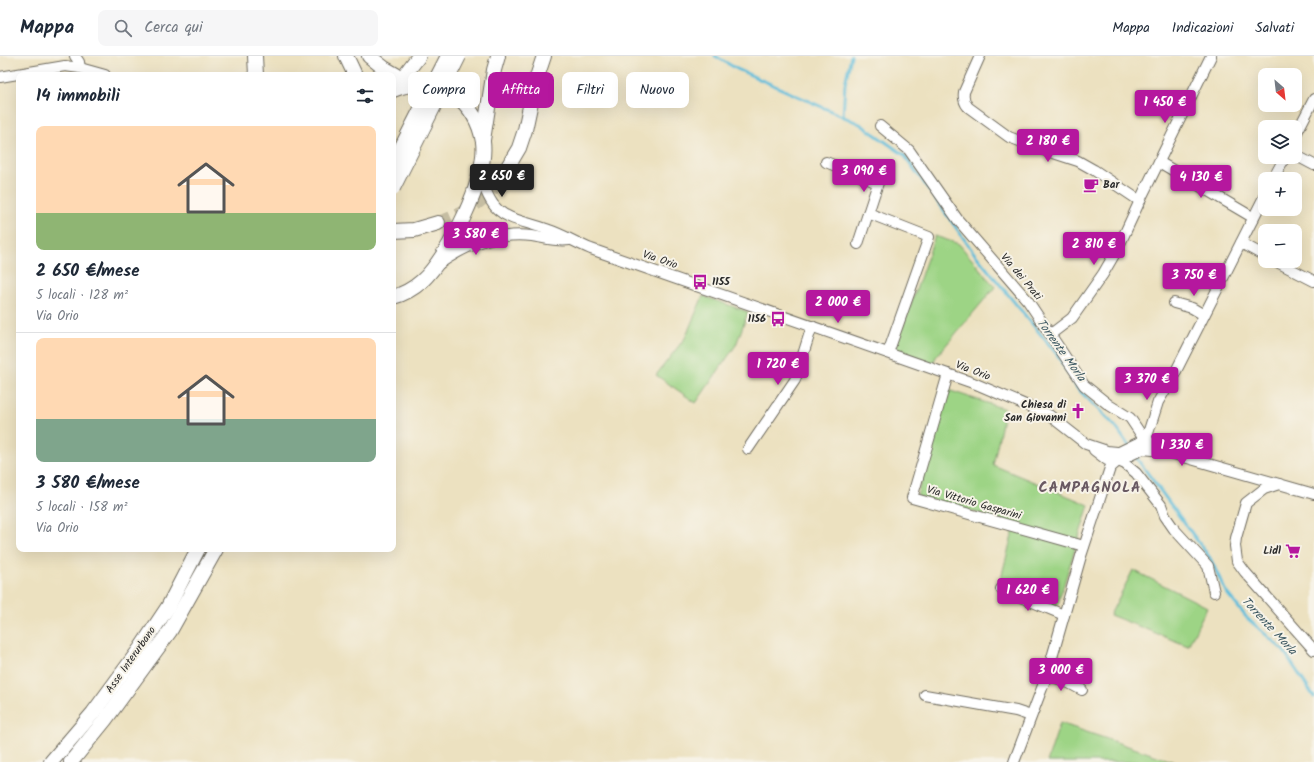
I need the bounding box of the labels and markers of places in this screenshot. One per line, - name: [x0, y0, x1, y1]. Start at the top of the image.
- pin: 1 450 €: [1128, 90, 1202, 124]
- pin: 2 180 €: [1011, 129, 1085, 163]
- pin: 3 090 €: [827, 159, 901, 193]
- pin: 2 650 €: [465, 164, 539, 198]
- pin: 4 130 €: [1164, 165, 1238, 199]
- cafe icon: Bar: [1082, 176, 1100, 194]
- place label: Bar: [1103, 176, 1120, 194]
- pin: 3 580 €: [439, 222, 513, 256]
- pin: 2 810 €: [1057, 232, 1131, 266]
- pin: 3 750 €: [1157, 263, 1231, 297]
- bus stop icon: 1155: [691, 273, 709, 291]
- place label: 1155: [712, 273, 731, 291]
- pin: 2 000 €: [801, 290, 875, 324]
- place label: 1156: [748, 310, 766, 328]
- bus stop icon: 1156: [769, 310, 787, 328]
- pin: 1 720 €: [741, 352, 815, 386]
- pin: 3 370 €: [1110, 367, 1184, 401]
- place label: Chiesa di San Giovanni: [1004, 396, 1067, 427]
- church icon: Chiesa di San Giovanni: [1069, 402, 1087, 420]
- pin: 1 330 €: [1145, 433, 1219, 467]
- place label: Lidl: [1263, 542, 1281, 560]
- supermarket icon: Lidl: [1284, 542, 1302, 560]
- pin: 1 620 €: [991, 578, 1065, 612]
- pin: 3 000 €: [1024, 658, 1098, 692]

